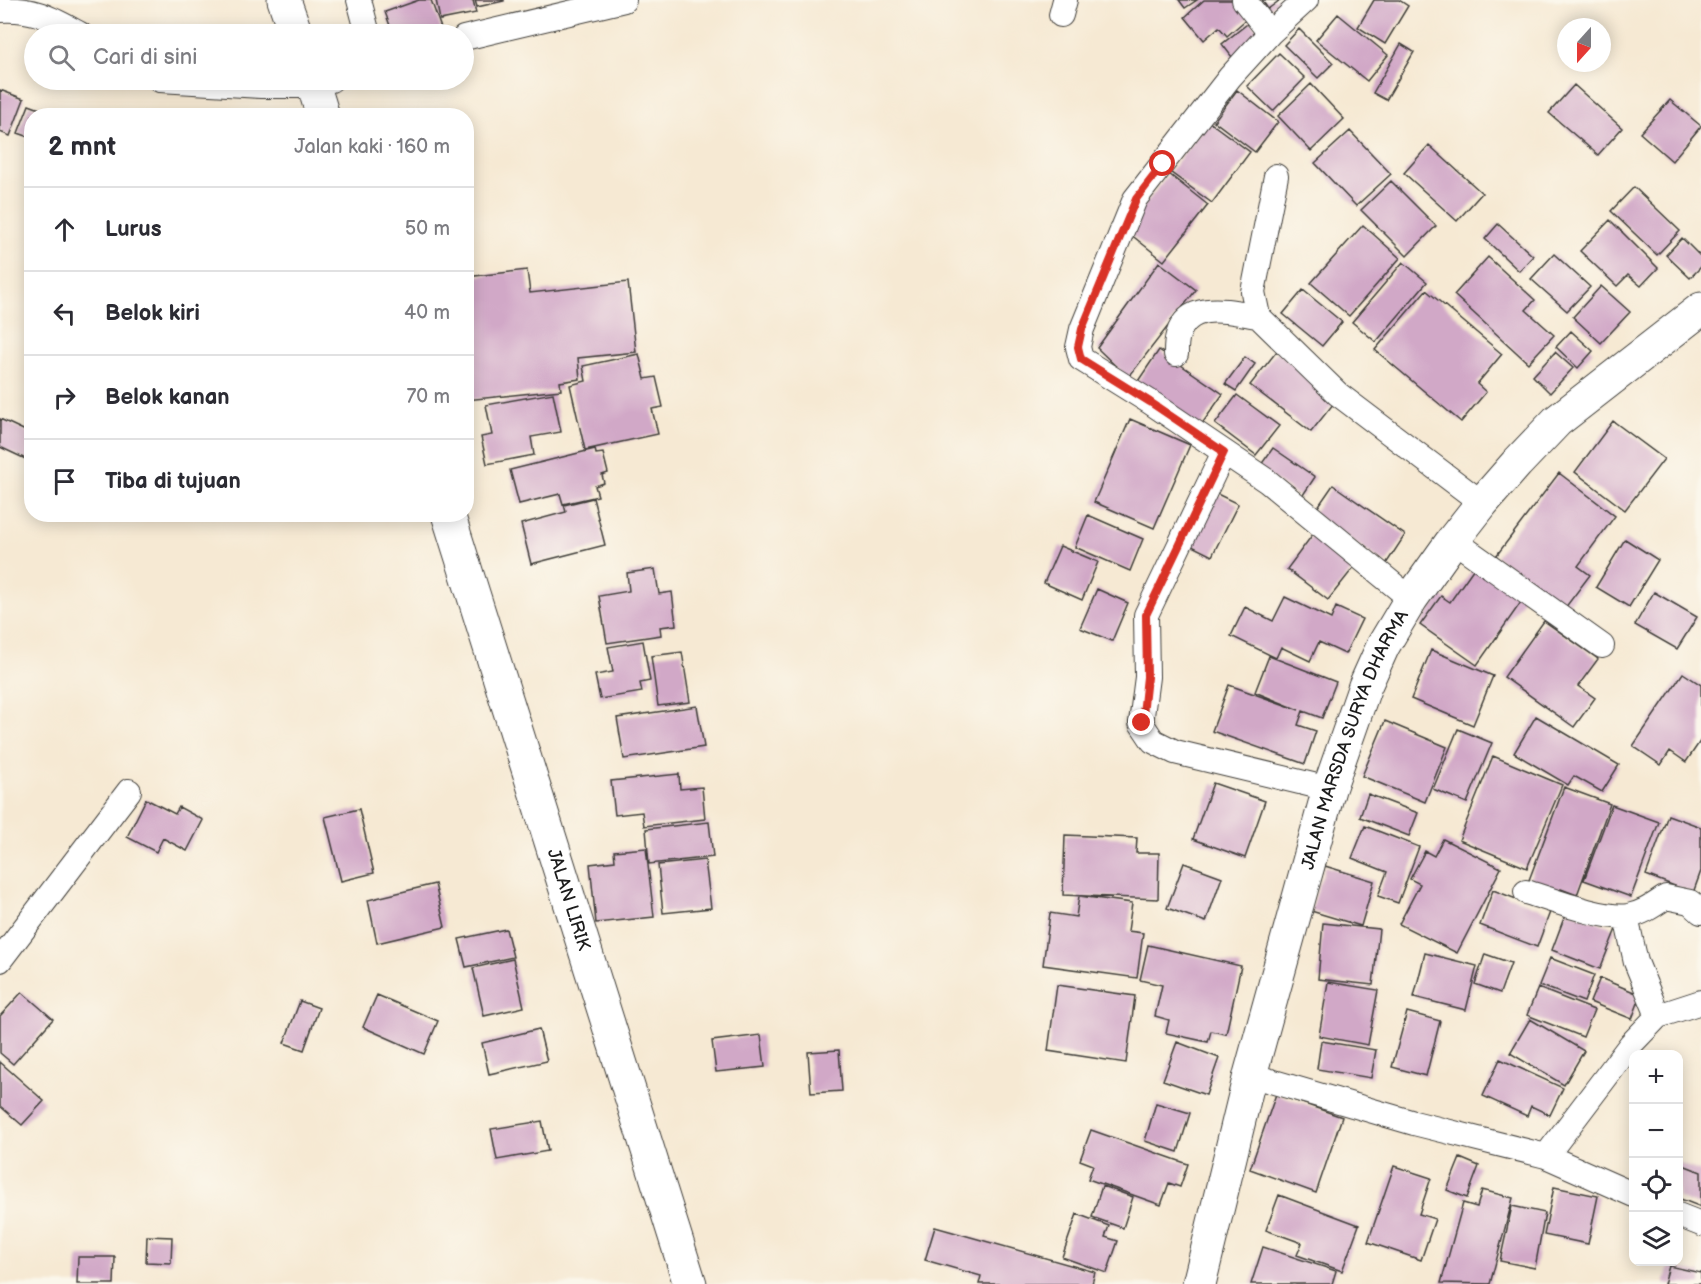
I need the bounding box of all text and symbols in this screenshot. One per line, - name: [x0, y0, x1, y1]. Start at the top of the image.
- north arrow: [1557, 18, 1611, 72]
- search box: [24, 24, 474, 90]
- icon: search: [45, 41, 78, 74]
- text: Cari di sini: [93, 44, 197, 71]
- text: 2 mnt: [48, 132, 116, 163]
- text: Jalan kaki · 160 m: [294, 135, 450, 159]
- route start: [1149, 150, 1175, 176]
- icon: ahead: [48, 213, 81, 246]
- text: Lurus: [105, 216, 161, 243]
- text: 50 m: [405, 217, 450, 241]
- icon: left: [48, 297, 81, 330]
- text: Belok kiri: [105, 300, 200, 327]
- text: 40 m: [404, 301, 450, 325]
- icon: right: [48, 381, 81, 414]
- text: Belok kanan: [105, 384, 230, 411]
- text: 70 m: [406, 385, 450, 409]
- icon: arrive: [48, 465, 81, 498]
- text: Tiba di tujuan: [105, 468, 241, 495]
- street label: JALAN MARSDA SURYA DHARMA: [1297, 606, 1413, 872]
- route end: [1128, 709, 1154, 735]
- street label: JALAN LIRIK: [543, 846, 595, 953]
- map controls: [1629, 1050, 1683, 1266]
- button: +: [1629, 1050, 1683, 1104]
- button: −: [1629, 1104, 1683, 1158]
- button: locate: [1629, 1158, 1683, 1212]
- button: layers: [1629, 1212, 1683, 1266]

